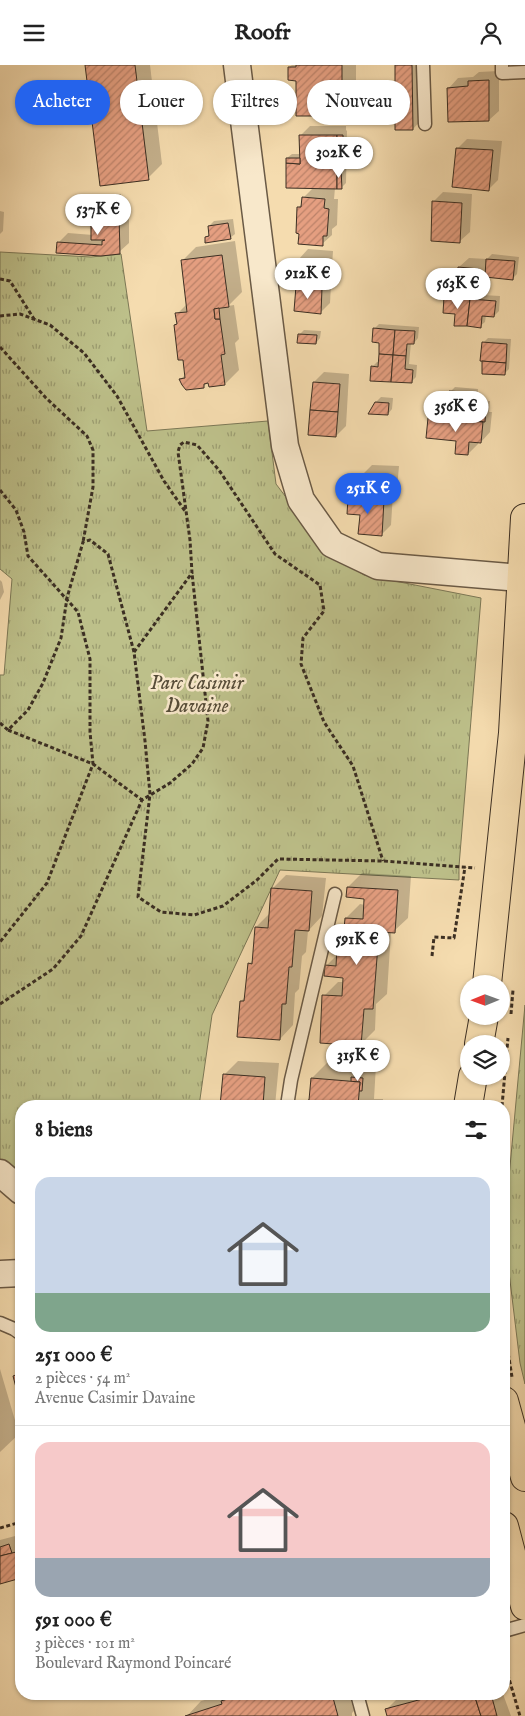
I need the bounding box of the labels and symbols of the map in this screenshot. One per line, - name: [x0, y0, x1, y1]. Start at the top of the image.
- pin: 302K €: [298, 137, 380, 179]
- pin: 537K €: [57, 193, 139, 236]
- pin: 912K €: [267, 257, 349, 300]
- pin: 563K €: [417, 267, 499, 310]
- pin: 356K €: [415, 391, 497, 433]
- pin: 251K €: [327, 473, 409, 515]
- park label: Parc Casimir Davaine: [150, 671, 245, 719]
- pin: 591K €: [316, 923, 398, 966]
- north arrow: [460, 975, 510, 1025]
- pin: 315K €: [317, 1039, 399, 1082]

